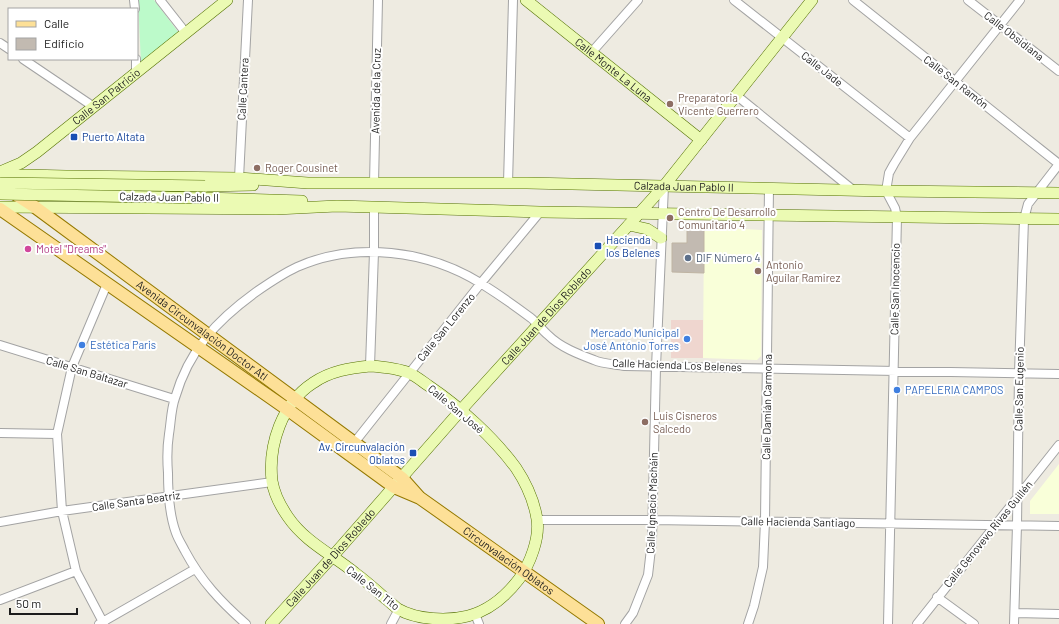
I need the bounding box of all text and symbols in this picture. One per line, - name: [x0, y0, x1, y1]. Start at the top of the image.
- legend: [8, 8, 138, 60]
- street label: Calle Obsidiana: [982, 8, 1047, 63]
- text: Calle: [44, 16, 69, 30]
- street label: Calle Monte La Luna: [573, 35, 655, 104]
- text: Edificio: [44, 36, 84, 50]
- street label: Avenida de la Cruz: [368, 48, 383, 134]
- street label: Calle Jade: [799, 48, 846, 89]
- street label: Calle San Ramón: [921, 52, 991, 111]
- street label: Calle Cantera: [234, 57, 251, 121]
- street label: Calle San Patricio: [70, 65, 142, 127]
- place label: Preparatoria Vicente Guerrero: [678, 91, 759, 117]
- marker: Preparatoria Vicente Guerrero: [665, 99, 675, 109]
- place label: Puerto Altata: [82, 130, 145, 143]
- marker: Puerto Altata: [69, 132, 79, 142]
- place label: Roger Cousinet: [265, 161, 338, 174]
- marker: Roger Cousinet: [252, 163, 262, 173]
- street label: Calzada Juan Pablo II: [634, 178, 734, 194]
- street label: Calzada Juan Pablo II: [119, 189, 219, 204]
- place label: Centro De Desarrollo Comunitario 4: [678, 205, 776, 231]
- marker: Centro De Desarrollo Comunitario 4: [665, 213, 675, 223]
- place label: Hacienda los Belenes: [606, 233, 660, 259]
- marker: Hacienda los Belenes: [593, 241, 603, 251]
- place label: Motel "Dreams": [36, 242, 106, 255]
- street label: Calle San Inocencio: [887, 243, 902, 335]
- marker: Motel "Dreams": [23, 244, 33, 254]
- place label: DIF Número 4: [696, 251, 761, 264]
- marker: DIF Número 4: [683, 253, 693, 263]
- place label: Antonio Aguilar Ramirez: [766, 258, 840, 284]
- street label: Calle Juan de Dios Robledo: [498, 264, 594, 367]
- marker: Antonio Aguilar Ramirez: [753, 266, 763, 276]
- street label: Avenida Circunvalación Doctor Atl: [134, 277, 270, 383]
- street label: Calle San Lorenzo: [414, 290, 477, 364]
- place label: Mercado Municipal José António Torres: [584, 326, 679, 352]
- marker: Mercado Municipal José António Torres: [682, 334, 692, 344]
- place label: Estética Paris: [90, 338, 156, 351]
- marker: Estética Paris: [77, 340, 87, 350]
- street label: Calle San Eugenio: [1011, 347, 1026, 431]
- street label: Calle San Baltazar: [45, 353, 130, 390]
- street label: Calle Damián Carmona: [759, 354, 774, 460]
- street label: Calle Hacienda Los Belenes: [612, 356, 742, 373]
- street label: Calle San José: [426, 381, 487, 436]
- place label: PAPELERIA CAMPOS: [905, 383, 1003, 396]
- marker: PAPELERIA CAMPOS: [892, 385, 902, 395]
- place label: Luis Cisneros Salcedo: [653, 409, 717, 435]
- marker: Luis Cisneros Salcedo: [640, 417, 650, 427]
- place label: Av. Circunvalación Oblatos: [319, 440, 405, 466]
- marker: Av. Circunvalación Oblatos: [408, 448, 418, 458]
- street label: Calle Ignacio Macháin: [643, 452, 660, 554]
- street label: Calle Genovevo Rivas Guillén: [941, 478, 1035, 590]
- street label: Calle Santa Beatriz: [91, 488, 181, 513]
- street label: Calle Juan de Dios Robledo: [283, 506, 378, 609]
- street label: Calle Hacienda Santiago: [741, 514, 855, 529]
- street label: Circunvalación Oblatos: [461, 524, 557, 597]
- street label: Calle San Tito: [344, 563, 403, 613]
- scale bar: [10, 590, 77, 616]
- text: 50 m: [16, 596, 41, 610]

